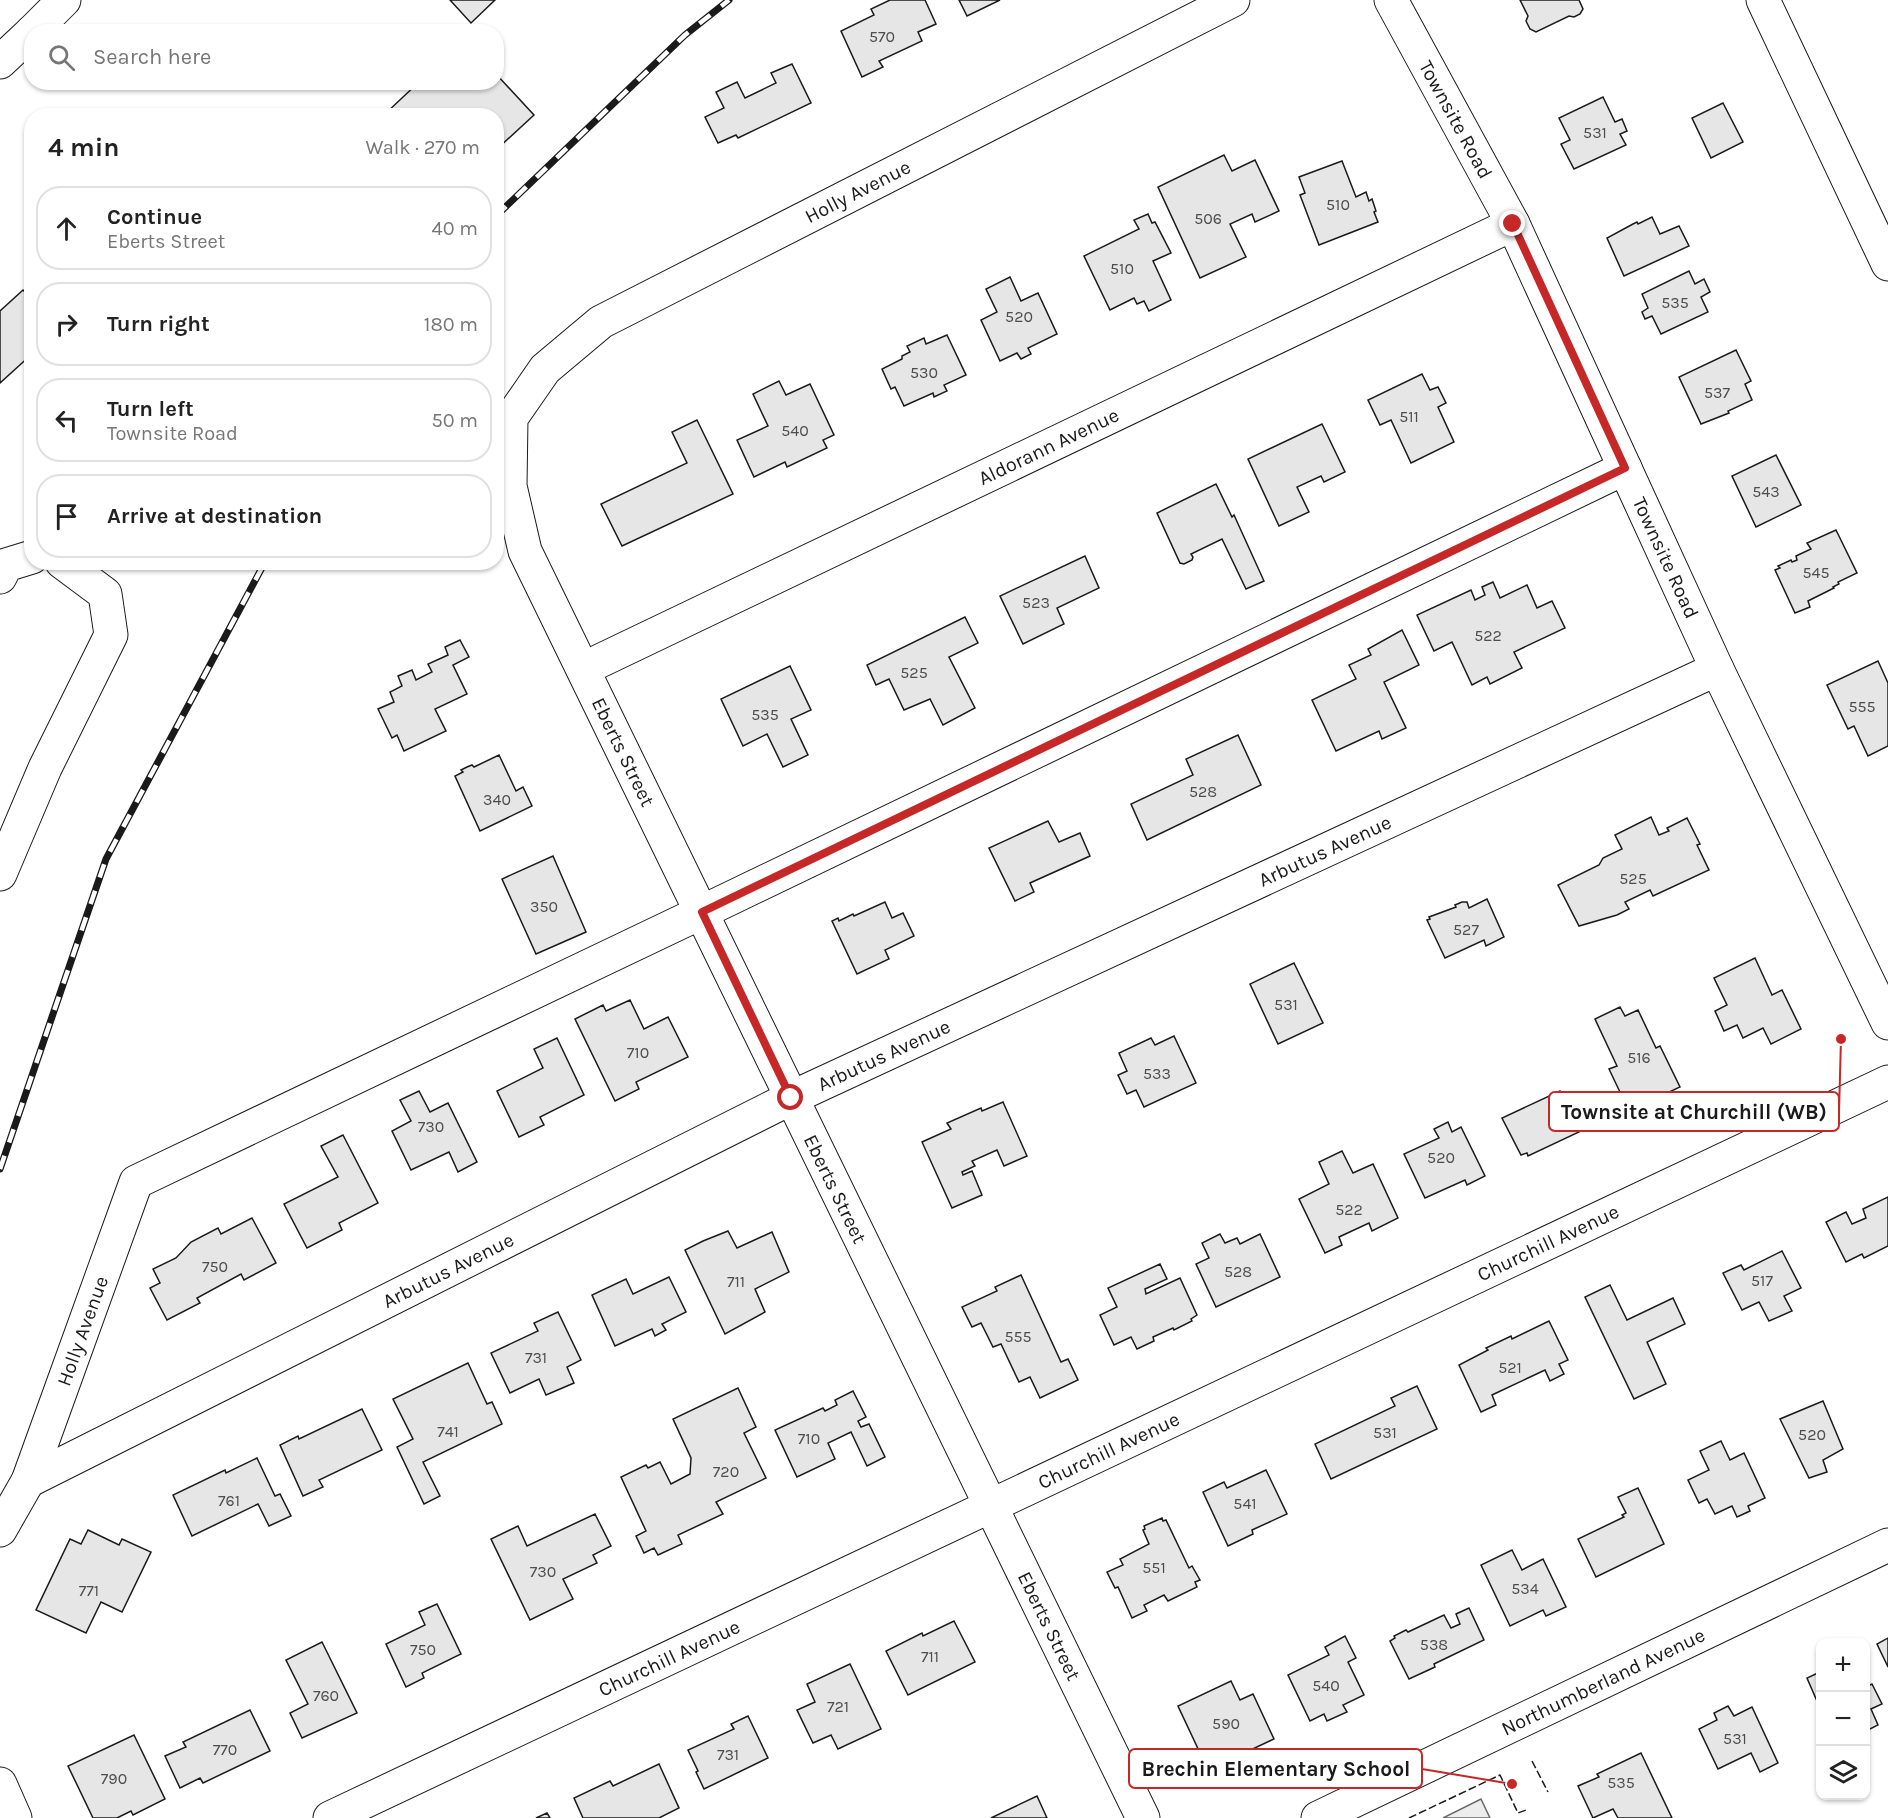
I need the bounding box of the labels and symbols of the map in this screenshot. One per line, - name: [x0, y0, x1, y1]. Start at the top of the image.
- house number: 570: [869, 27, 895, 46]
- street label: Townsite Road: [1415, 56, 1497, 182]
- house number: 531: [1583, 123, 1607, 142]
- street label: Holly Avenue: [801, 155, 914, 228]
- house number: 510: [1326, 195, 1350, 214]
- house number: 506: [1194, 209, 1222, 228]
- route end: [1499, 210, 1525, 236]
- house number: 510: [1110, 259, 1134, 278]
- house number: 535: [1661, 293, 1689, 312]
- house number: 520: [1005, 307, 1033, 326]
- house number: 530: [910, 363, 938, 382]
- house number: 537: [1704, 383, 1730, 402]
- street label: Aldorann Avenue: [975, 403, 1122, 490]
- house number: 511: [1399, 407, 1419, 426]
- house number: 540: [781, 421, 809, 440]
- house number: 543: [1752, 482, 1780, 501]
- street label: Townsite Road: [1628, 493, 1704, 622]
- house number: 545: [1803, 563, 1830, 582]
- house number: 523: [1022, 593, 1050, 612]
- house number: 522: [1474, 626, 1502, 645]
- house number: 525: [900, 663, 928, 682]
- street label: Eberts Street: [587, 694, 659, 811]
- house number: 555: [1848, 697, 1876, 716]
- house number: 535: [751, 705, 779, 724]
- house number: 528: [1189, 782, 1217, 801]
- house number: 340: [483, 790, 511, 809]
- street label: Arbutus Avenue: [1255, 810, 1395, 891]
- house number: 525: [1619, 869, 1647, 888]
- house number: 350: [530, 897, 558, 916]
- house number: 527: [1453, 920, 1479, 939]
- house number: 531: [1274, 995, 1298, 1014]
- street label: Arbutus Avenue: [814, 1014, 954, 1096]
- house number: 710: [627, 1043, 649, 1062]
- house number: 516: [1627, 1048, 1651, 1067]
- house number: 533: [1143, 1064, 1171, 1083]
- route start: [777, 1084, 803, 1110]
- callout: Townsite at Churchill (WB): [1549, 1092, 1839, 1131]
- text: Townsite at Churchill (WB): [1561, 1100, 1827, 1124]
- house number: 730: [418, 1117, 444, 1136]
- street label: Eberts Street: [799, 1131, 871, 1248]
- house number: 520: [1427, 1148, 1455, 1167]
- street label: Churchill Avenue: [1473, 1199, 1622, 1286]
- house number: 522: [1335, 1200, 1363, 1219]
- street label: Arbutus Avenue: [379, 1228, 517, 1313]
- house number: 750: [202, 1257, 228, 1276]
- house number: 528: [1224, 1262, 1252, 1281]
- house number: 517: [1751, 1271, 1773, 1290]
- house number: 711: [727, 1272, 745, 1291]
- street label: Holly Avenue: [52, 1273, 113, 1389]
- house number: 555: [1004, 1327, 1032, 1346]
- house number: 731: [525, 1348, 547, 1367]
- house number: 521: [1498, 1358, 1522, 1377]
- street label: Churchill Avenue: [1034, 1407, 1183, 1494]
- house number: 741: [437, 1422, 459, 1441]
- house number: 531: [1373, 1423, 1397, 1442]
- house number: 520: [1798, 1425, 1826, 1444]
- house number: 710: [798, 1429, 820, 1448]
- house number: 720: [713, 1462, 739, 1481]
- house number: 761: [218, 1491, 240, 1510]
- house number: 541: [1233, 1494, 1257, 1513]
- house number: 551: [1142, 1558, 1166, 1577]
- house number: 730: [530, 1562, 556, 1581]
- street label: Eberts Street: [1013, 1568, 1085, 1685]
- house number: 534: [1511, 1579, 1539, 1598]
- house number: 771: [79, 1581, 99, 1600]
- street label: Churchill Avenue: [595, 1615, 744, 1701]
- street label: Northumberland Avenue: [1498, 1623, 1708, 1740]
- house number: 538: [1420, 1635, 1448, 1654]
- house number: 750: [410, 1640, 436, 1659]
- house number: 711: [921, 1647, 939, 1666]
- house number: 540: [1312, 1676, 1340, 1695]
- house number: 760: [313, 1686, 339, 1705]
- house number: 721: [827, 1697, 849, 1716]
- house number: 590: [1212, 1714, 1240, 1733]
- house number: 531: [1723, 1729, 1747, 1748]
- house number: 770: [213, 1740, 237, 1759]
- house number: 731: [717, 1745, 739, 1764]
- callout: Brechin Elementary School: [1129, 1749, 1422, 1788]
- text: Brechin Elementary School: [1142, 1757, 1410, 1781]
- house number: 790: [101, 1769, 127, 1788]
- house number: 535: [1607, 1773, 1635, 1792]

